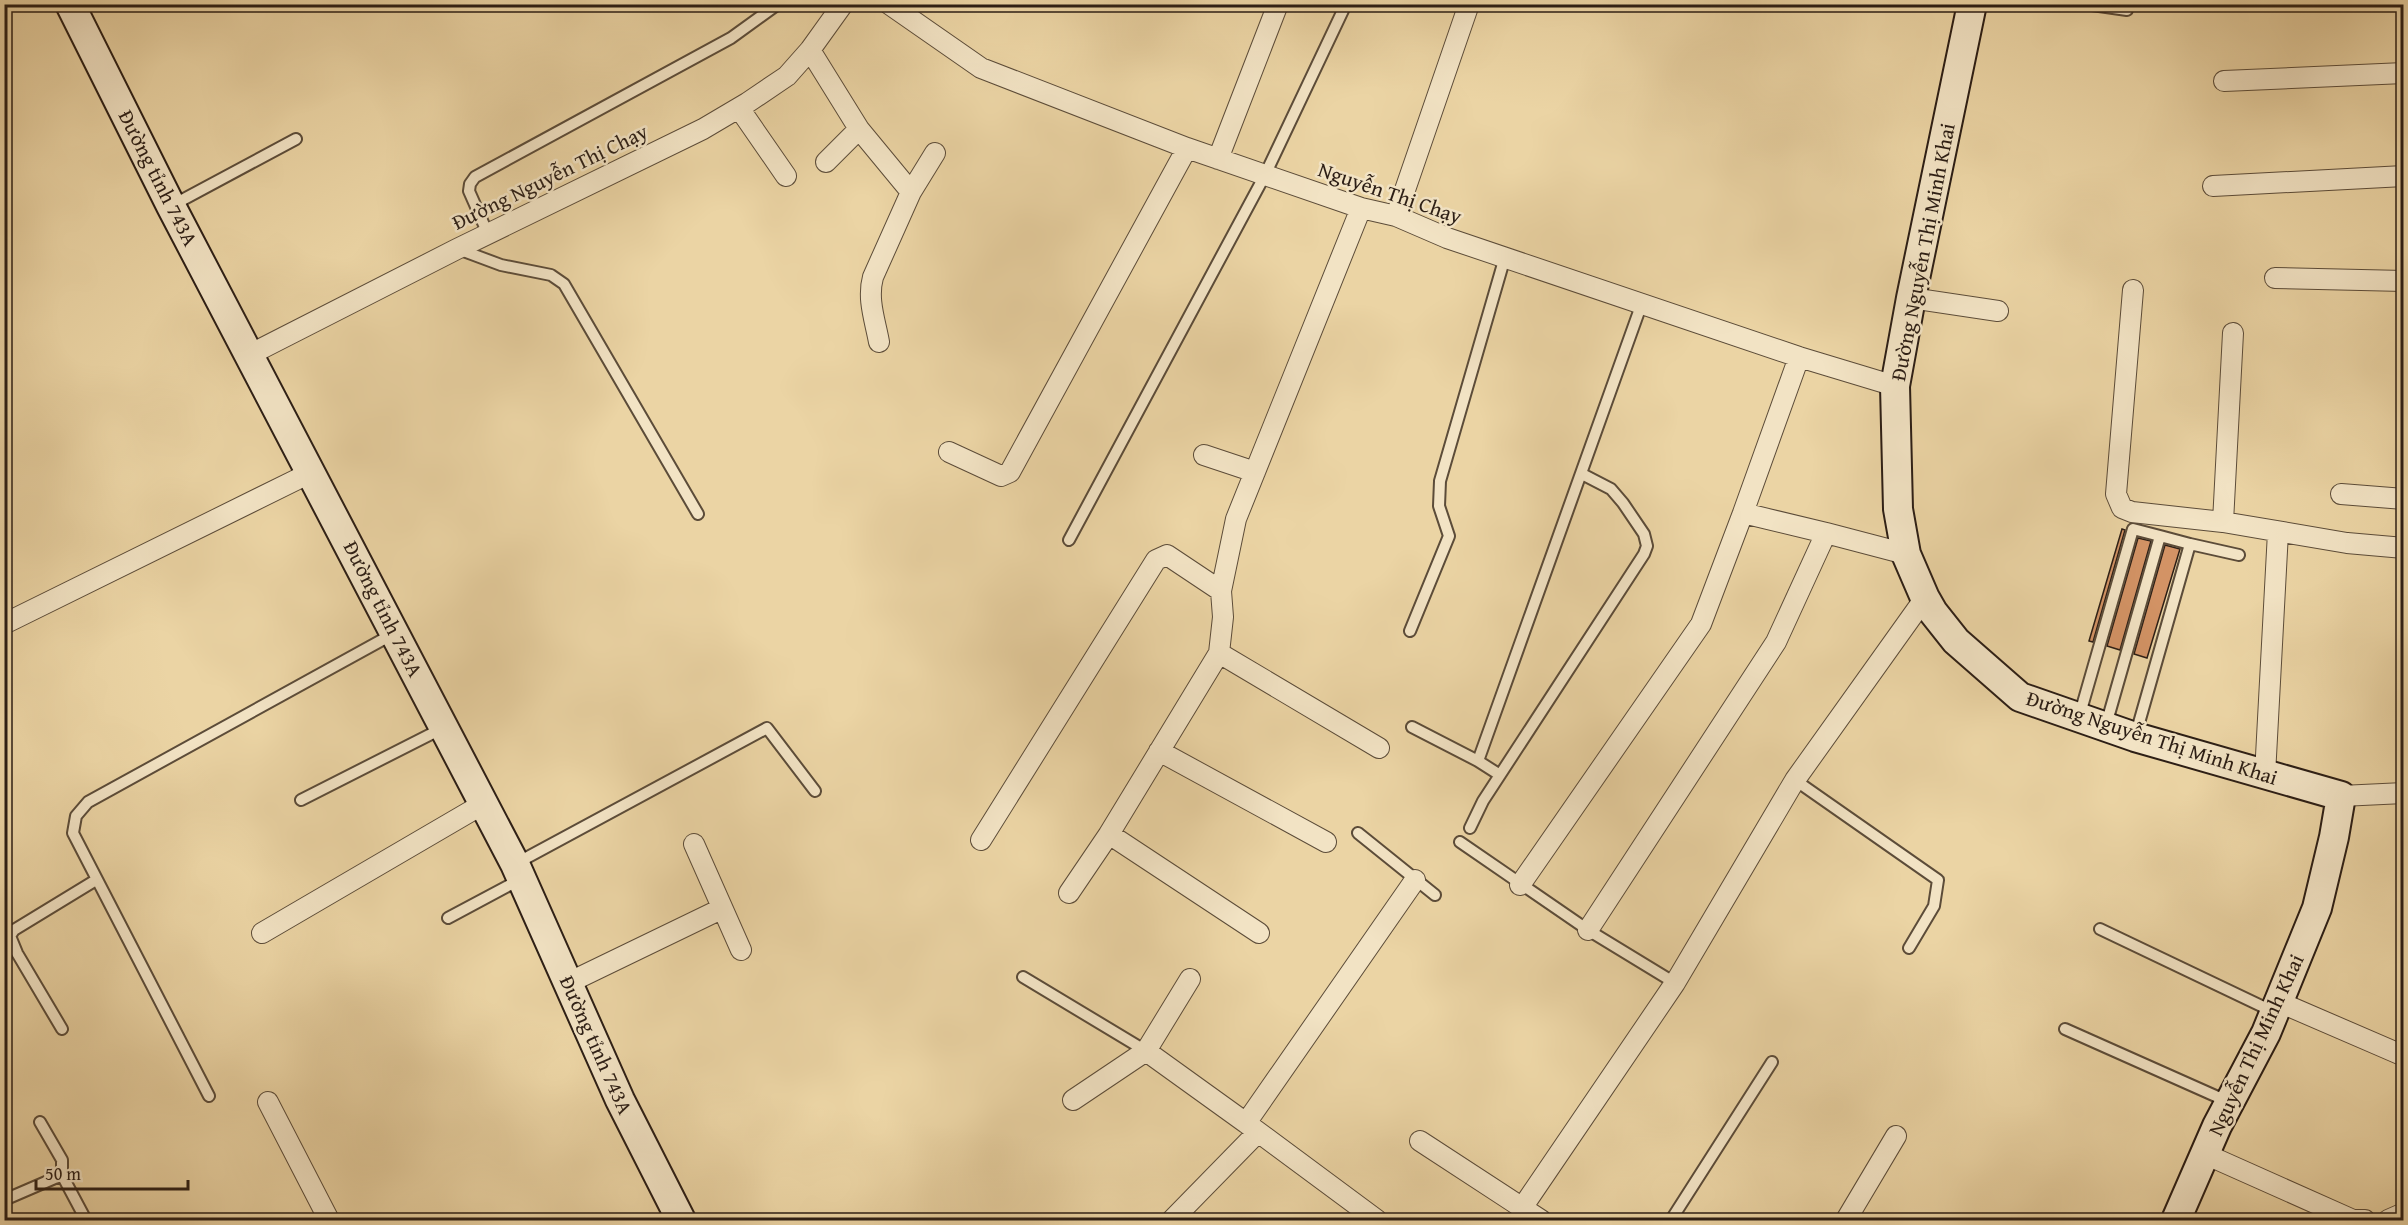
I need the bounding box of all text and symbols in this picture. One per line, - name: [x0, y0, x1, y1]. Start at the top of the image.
- street label: Đường tỉnh 743A: [111, 104, 206, 251]
- street label: Đường Nguyễn Thị Chạy: [447, 115, 653, 238]
- street label: Đường Nguyễn Thị Minh Khai: [1882, 120, 1963, 384]
- street label: Nguyễn Thị Chạy: [1314, 153, 1467, 232]
- street label: Đường tỉnh 743A: [336, 535, 431, 682]
- street label: Đường Nguyễn Thị Minh Khai: [2023, 682, 2282, 793]
- street label: Nguyễn Thị Minh Khai: [2200, 949, 2311, 1141]
- street label: Đường tỉnh 743A: [552, 970, 641, 1119]
- scale bar: [36, 1153, 188, 1191]
- text: 50 m: [45, 1160, 81, 1187]

